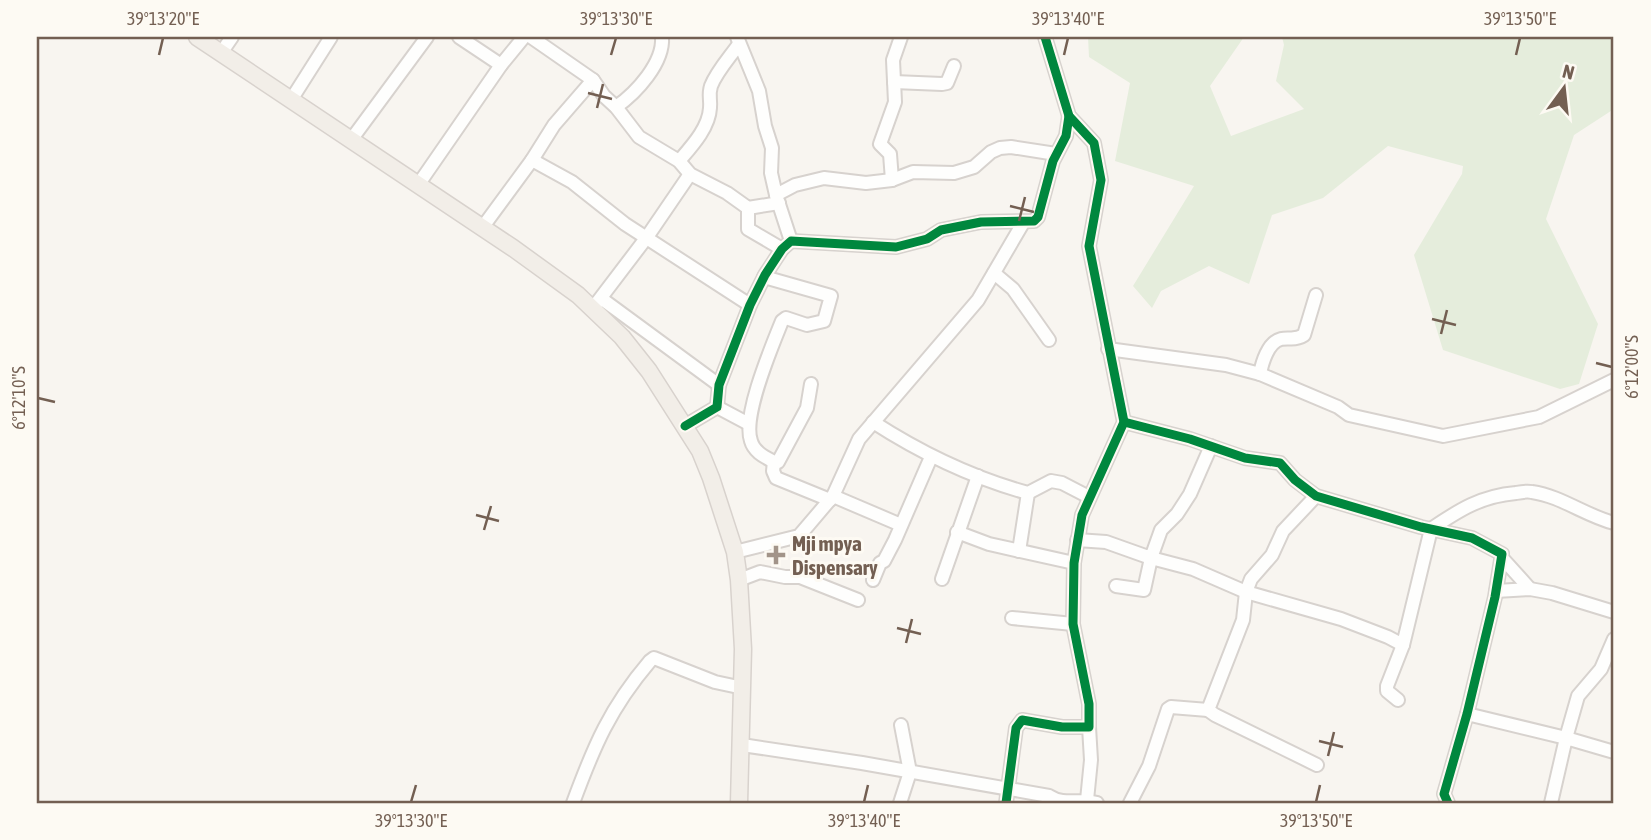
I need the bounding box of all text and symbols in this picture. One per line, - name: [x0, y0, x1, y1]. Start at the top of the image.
- text: 39°13'20"E: [127, 8, 199, 29]
- text: 39°13'30"E: [580, 8, 652, 29]
- text: 39°13'40"E: [1032, 8, 1104, 29]
- text: 39°13'50"E: [1484, 8, 1556, 29]
- north arrow: [1528, 52, 1598, 122]
- text: N: [1560, 60, 1577, 84]
- text: 6°12'00"S: [1621, 335, 1642, 399]
- text: 6°12'10"S: [8, 366, 29, 430]
- place label: Mji mpya Dispensary: [792, 531, 878, 579]
- marker: Mji mpya Dispensary: [766, 545, 786, 565]
- text: 39°13'30"E: [375, 810, 447, 831]
- text: 39°13'40"E: [828, 810, 900, 831]
- text: 39°13'50"E: [1280, 810, 1352, 831]

